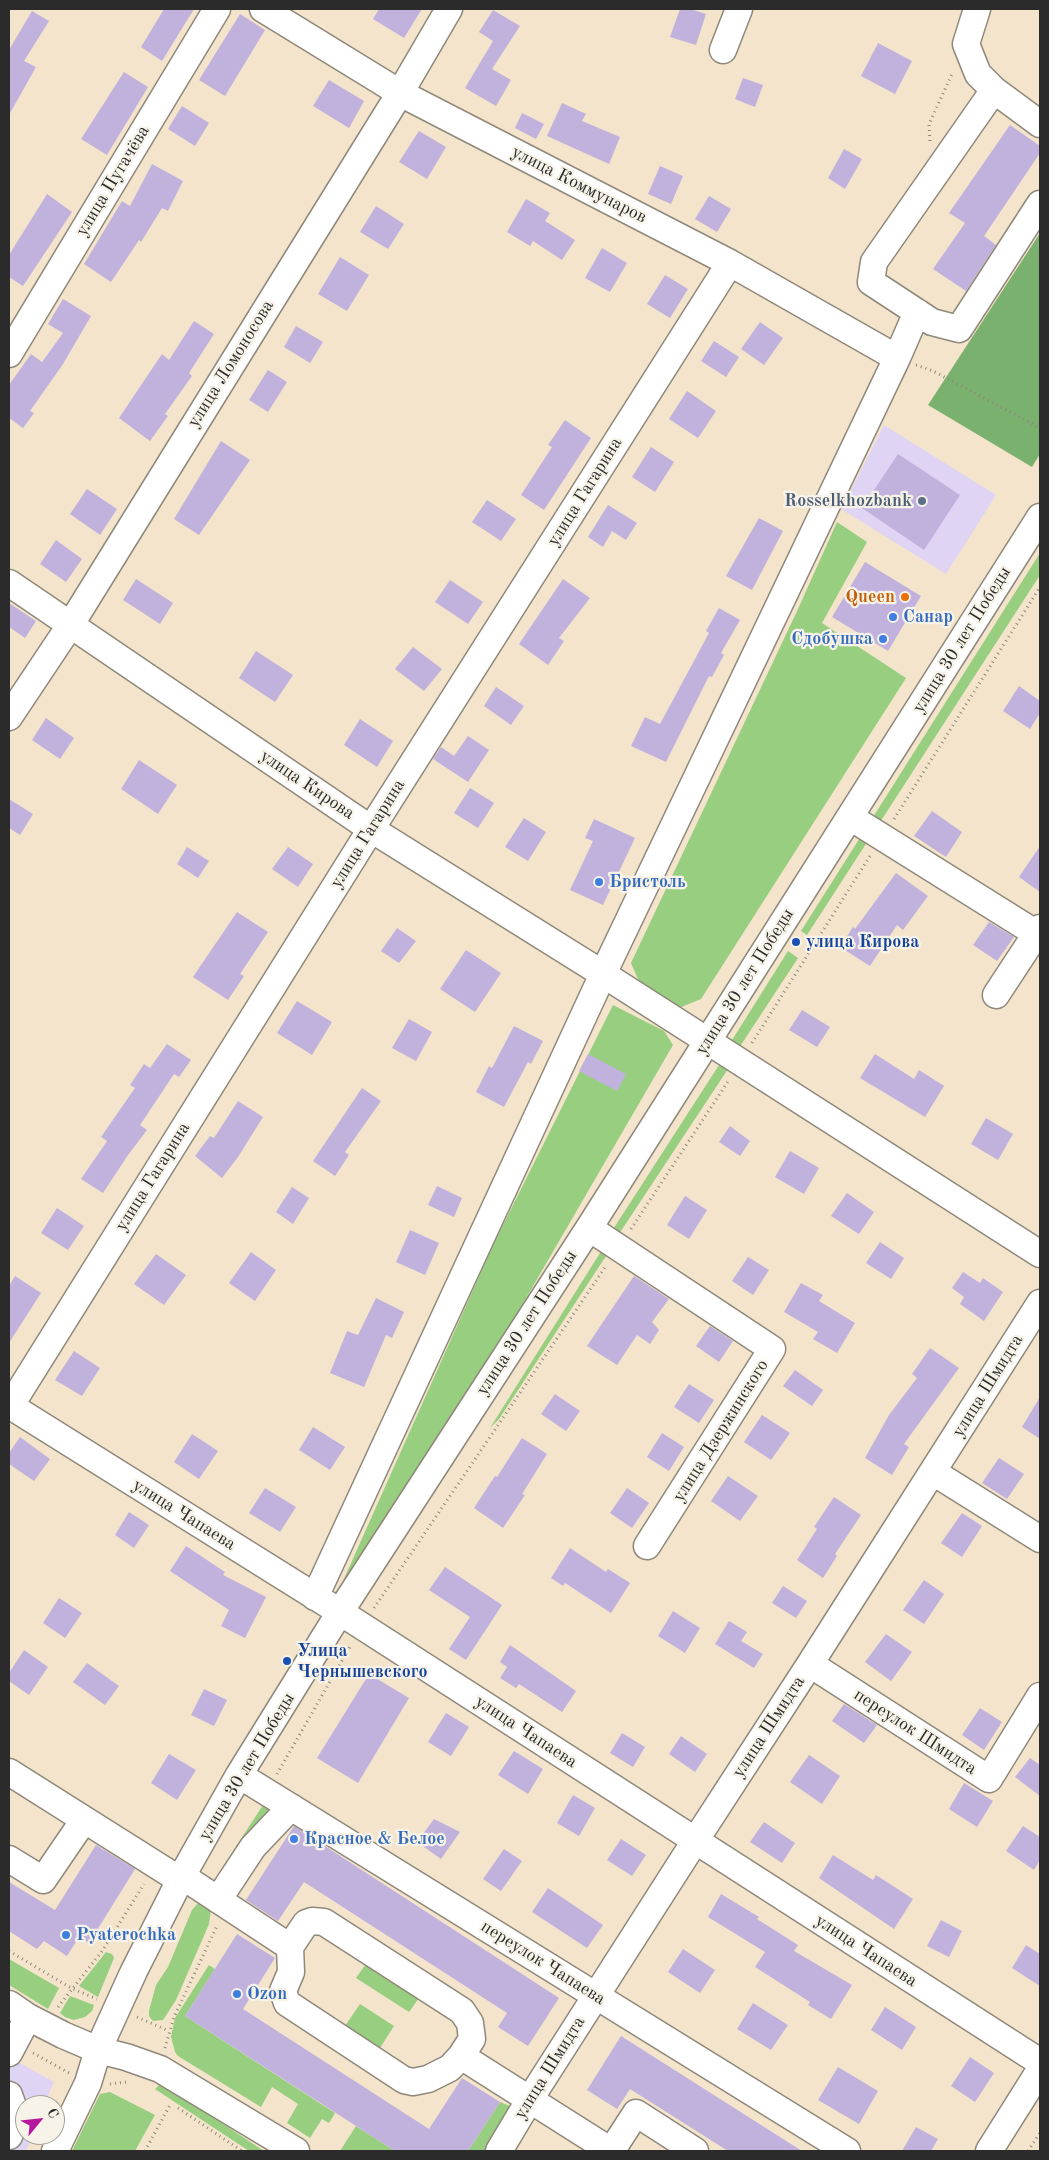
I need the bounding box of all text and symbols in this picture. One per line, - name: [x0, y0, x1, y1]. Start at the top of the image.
- street label: улица Пугачёва: [71, 122, 155, 240]
- street label: улица Коммунаров: [508, 142, 650, 228]
- street label: улица Ломоносова: [183, 296, 279, 432]
- street label: улица Гагарина: [543, 433, 627, 551]
- place label: Rosselkhozbank: [784, 490, 912, 512]
- marker: Rosselkhozbank: [916, 495, 928, 507]
- street label: улица 30 лет Победы: [908, 563, 1016, 717]
- place label: Queen: [845, 586, 895, 608]
- marker: Queen: [899, 591, 911, 603]
- place label: Санар: [903, 606, 953, 628]
- marker: Санар: [887, 611, 899, 623]
- place label: Сдобушка: [791, 628, 873, 650]
- marker: Сдобушка: [877, 633, 889, 645]
- street label: улица Кирова: [256, 745, 358, 825]
- street label: улица Гагарина: [326, 775, 410, 893]
- place label: Бристоль: [609, 871, 686, 893]
- marker: Бристоль: [593, 876, 605, 888]
- street label: улица 30 лет Победы: [691, 905, 799, 1059]
- place label: улица Кирова: [806, 931, 919, 953]
- marker: улица Кирова: [790, 936, 802, 948]
- street label: улица Гагарина: [111, 1118, 195, 1236]
- street label: улица 30 лет Победы: [472, 1246, 582, 1400]
- street label: улица Шмидта: [948, 1331, 1028, 1441]
- street label: улица Дзержинского: [668, 1356, 774, 1506]
- street label: улица Чапаева: [128, 1475, 240, 1555]
- place label: Улица Чернышевского: [297, 1640, 428, 1682]
- marker: Улица Чернышевского: [281, 1655, 293, 1667]
- street label: улица Шмидта: [728, 1672, 810, 1782]
- street label: переулок Шмидта: [849, 1684, 981, 1780]
- street label: улица 30 лет Победы: [194, 1689, 300, 1845]
- street label: улица Чапаева: [471, 1691, 581, 1773]
- place label: Красное & Белое: [304, 1828, 445, 1850]
- marker: Красное & Белое: [288, 1833, 300, 1845]
- street label: улица Чапаева: [811, 1910, 921, 1992]
- street label: переулок Чапаева: [477, 1916, 609, 2010]
- place label: Pyaterochka: [76, 1924, 176, 1946]
- marker: Pyaterochka: [60, 1929, 72, 1941]
- place label: Ozon: [247, 1983, 287, 2005]
- marker: Ozon: [231, 1988, 243, 2000]
- street label: улица Шмидта: [510, 2013, 590, 2123]
- north arrow: [15, 2095, 65, 2145]
- text: С: [44, 2106, 61, 2121]

